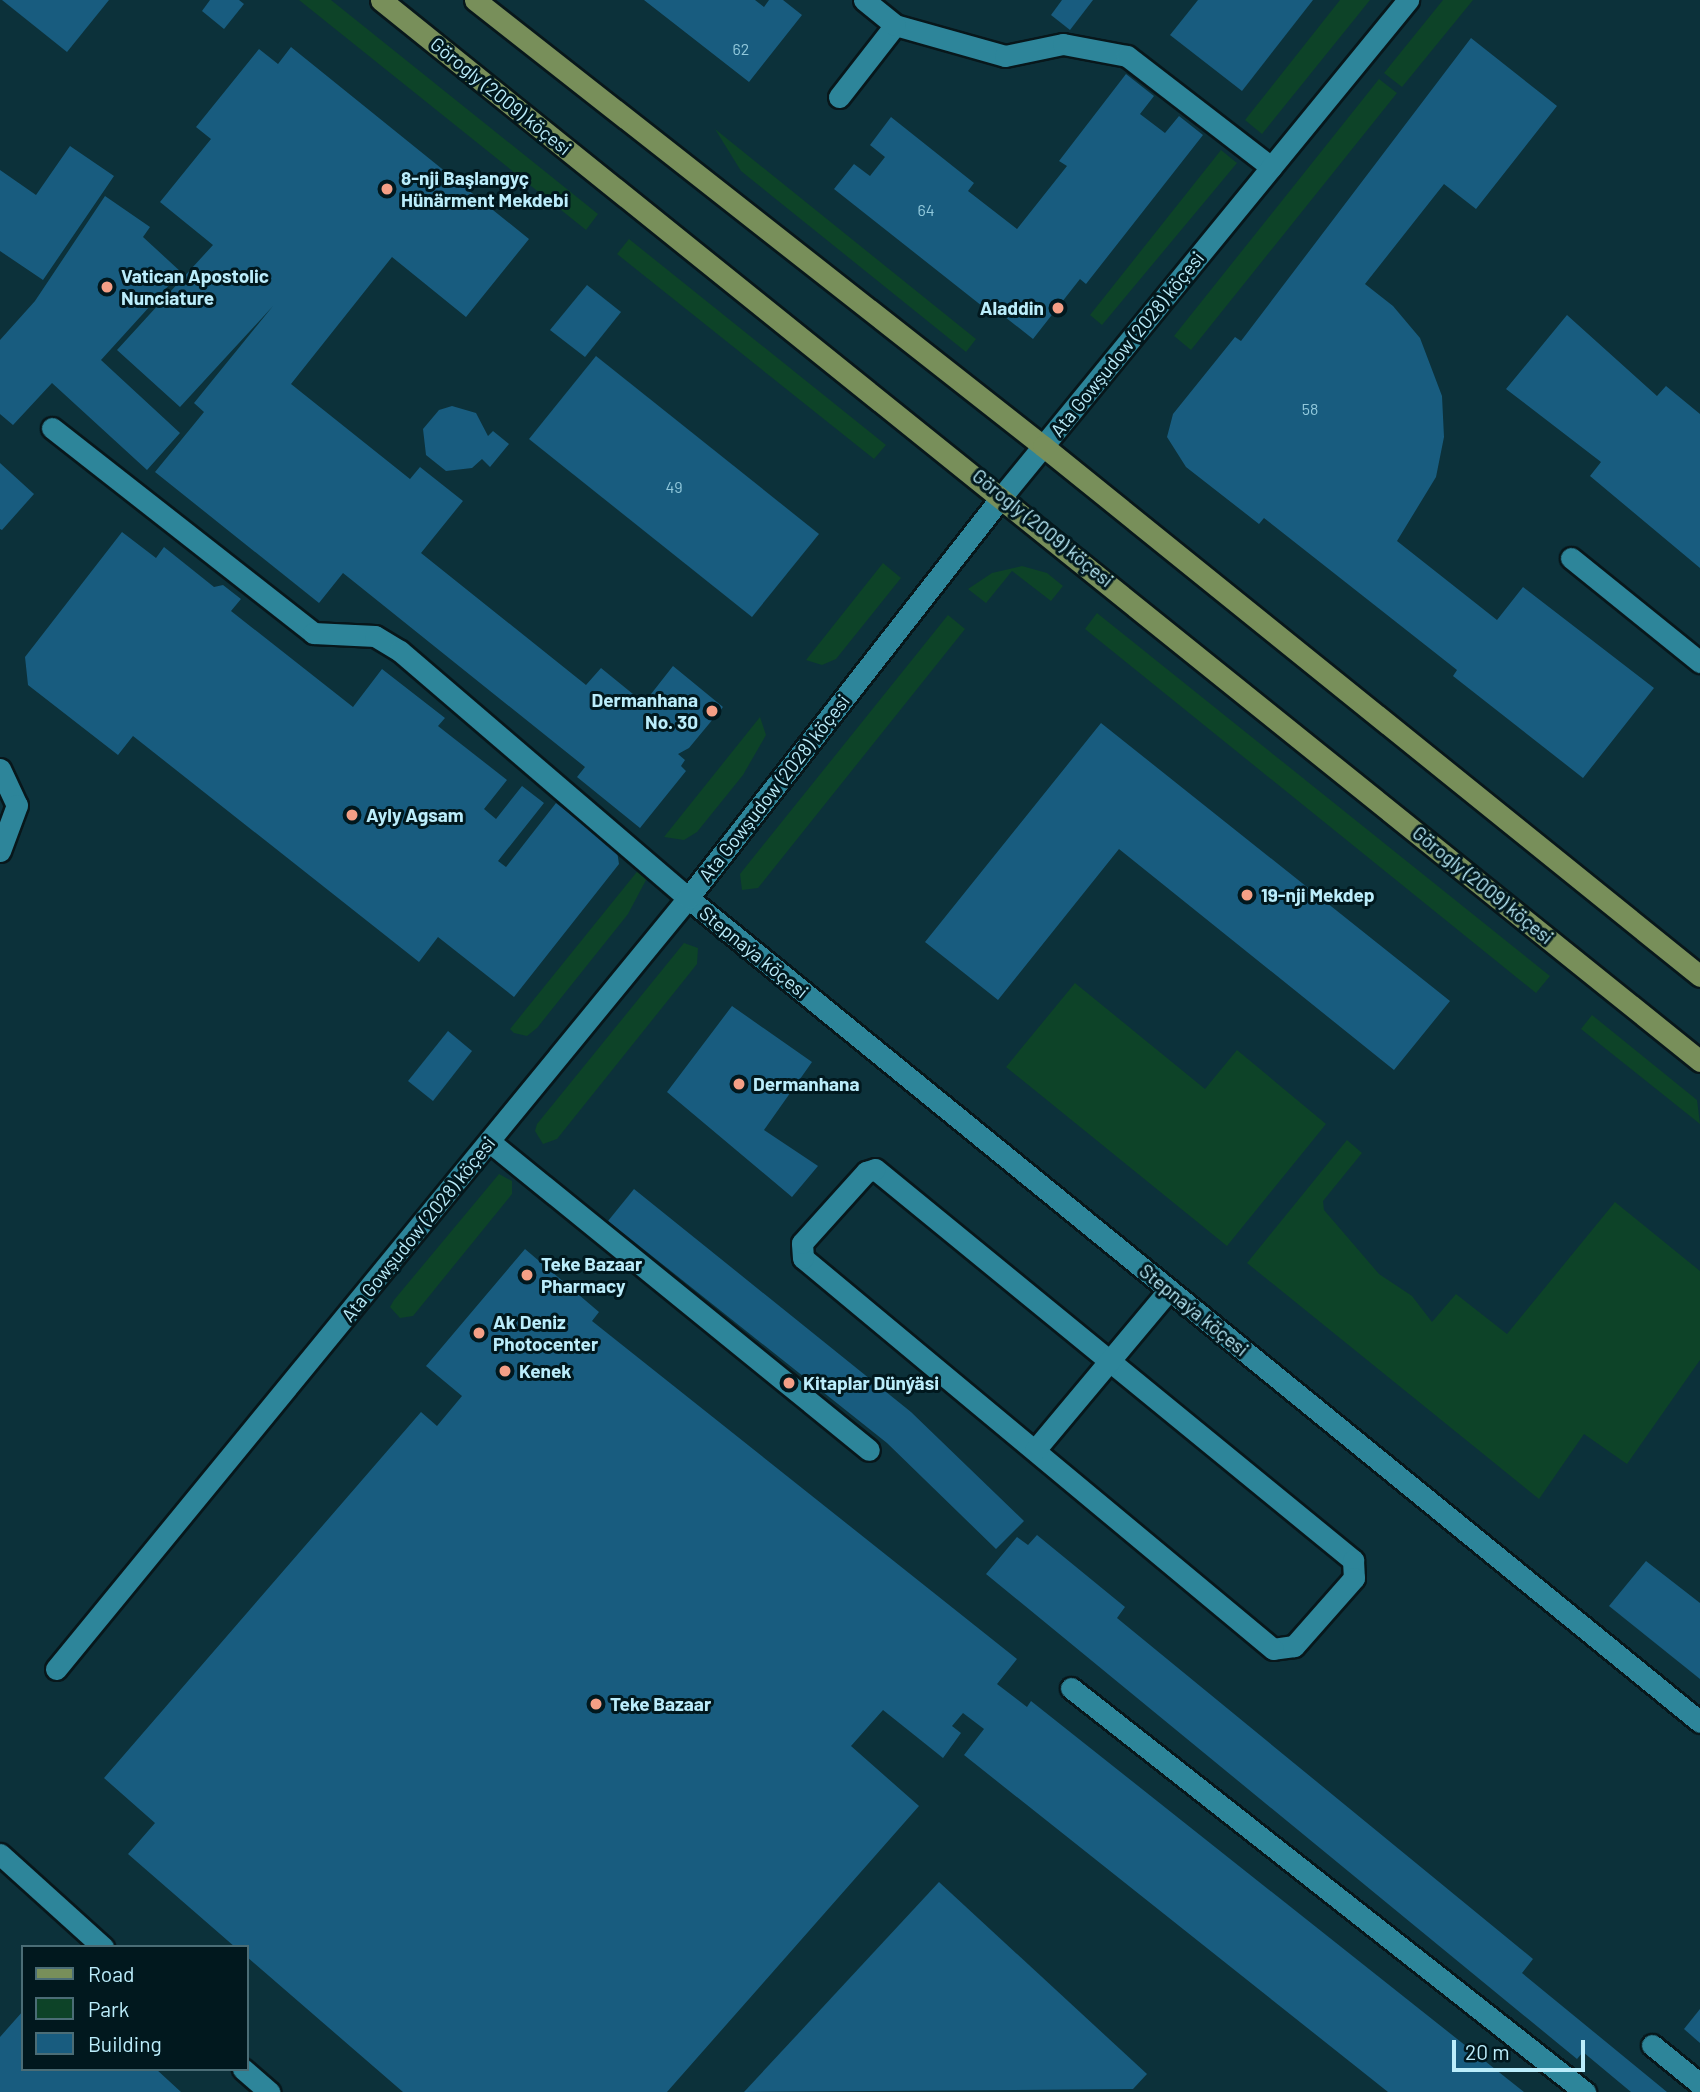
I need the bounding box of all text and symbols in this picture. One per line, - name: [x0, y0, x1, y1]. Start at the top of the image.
- street label: Görogly (2009) köçesi: [426, 32, 576, 160]
- house number: 62: [733, 39, 749, 59]
- place label: 8-nji Başlangyç Hünärment Mekdebi: [401, 167, 569, 211]
- marker: 8-nji Başlangyç Hünärment Mekdebi: [379, 181, 395, 197]
- house number: 64: [917, 200, 935, 220]
- street label: Ata Gowşudow (2028) köçesi: [1045, 247, 1209, 441]
- place label: Vatican Apostolic Nunciature: [121, 265, 269, 309]
- marker: Vatican Apostolic Nunciature: [99, 279, 115, 295]
- place label: Aladdin: [980, 297, 1044, 319]
- marker: Aladdin: [1050, 300, 1066, 316]
- house number: 58: [1302, 399, 1318, 419]
- street label: Görogly (2009) köçesi: [968, 464, 1118, 592]
- house number: 49: [665, 477, 683, 497]
- place label: Dermanhana No. 30: [591, 689, 698, 733]
- street label: Ata Gowşudow (2028) köçesi: [694, 690, 854, 886]
- marker: Dermanhana No. 30: [704, 703, 720, 719]
- place label: Ayly Agsam: [366, 804, 464, 826]
- marker: Ayly Agsam: [344, 807, 360, 823]
- street label: Görogly (2009) köçesi: [1408, 821, 1558, 949]
- place label: 19-nji Mekdep: [1261, 884, 1375, 906]
- marker: 19-nji Mekdep: [1239, 887, 1255, 903]
- street label: Stepnaýa köçesi: [695, 901, 813, 1003]
- place label: Dermanhana: [753, 1073, 860, 1095]
- marker: Dermanhana: [731, 1076, 747, 1092]
- street label: Ata Gowşudow (2028) köçesi: [336, 1132, 500, 1326]
- place label: Teke Bazaar Pharmacy: [541, 1253, 642, 1297]
- street label: Stepnaýa köçesi: [1135, 1259, 1253, 1361]
- marker: Teke Bazaar Pharmacy: [519, 1267, 535, 1283]
- place label: Ak Deniz Photocenter: [493, 1311, 598, 1355]
- marker: Ak Deniz Photocenter: [471, 1325, 487, 1341]
- place label: Kenek: [519, 1360, 571, 1382]
- marker: Kenek: [497, 1363, 513, 1379]
- place label: Kitaplar Dünýäsi: [803, 1372, 939, 1394]
- marker: Kitaplar Dünýäsi: [781, 1375, 797, 1391]
- place label: Teke Bazaar: [610, 1693, 711, 1715]
- marker: Teke Bazaar: [588, 1696, 604, 1712]
- legend: [21, 1945, 248, 2071]
- text: Road: [88, 1961, 134, 1986]
- text: Park: [88, 1996, 129, 2021]
- scale bar: [1455, 2025, 1588, 2070]
- text: Building: [88, 2031, 162, 2056]
- text: 20 m: [1465, 2039, 1510, 2064]

